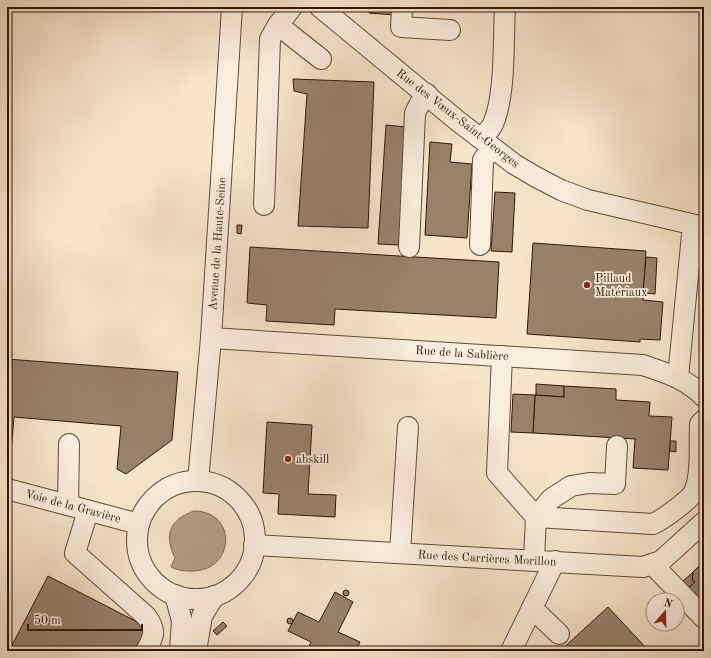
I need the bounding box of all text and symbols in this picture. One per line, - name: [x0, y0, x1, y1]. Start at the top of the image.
- street label: Rue des Vœux-Saint-Georges: [394, 67, 521, 170]
- street label: Avenue de la Haute-Seine: [207, 177, 229, 311]
- place label: Pillaud Matériaux: [595, 273, 647, 299]
- marker: Pillaud Matériaux: [582, 280, 592, 290]
- street label: Rue de la Sablière: [415, 345, 509, 363]
- marker: abskill: [283, 454, 293, 464]
- place label: abskill: [296, 454, 329, 466]
- street label: Voie de la Gravière: [24, 488, 122, 526]
- street label: Rue des Carrières Morillon: [417, 549, 557, 569]
- north arrow: [645, 592, 685, 632]
- text: N: [662, 597, 674, 611]
- scale bar: [28, 606, 142, 632]
- text: 50 m: [34, 614, 61, 627]

